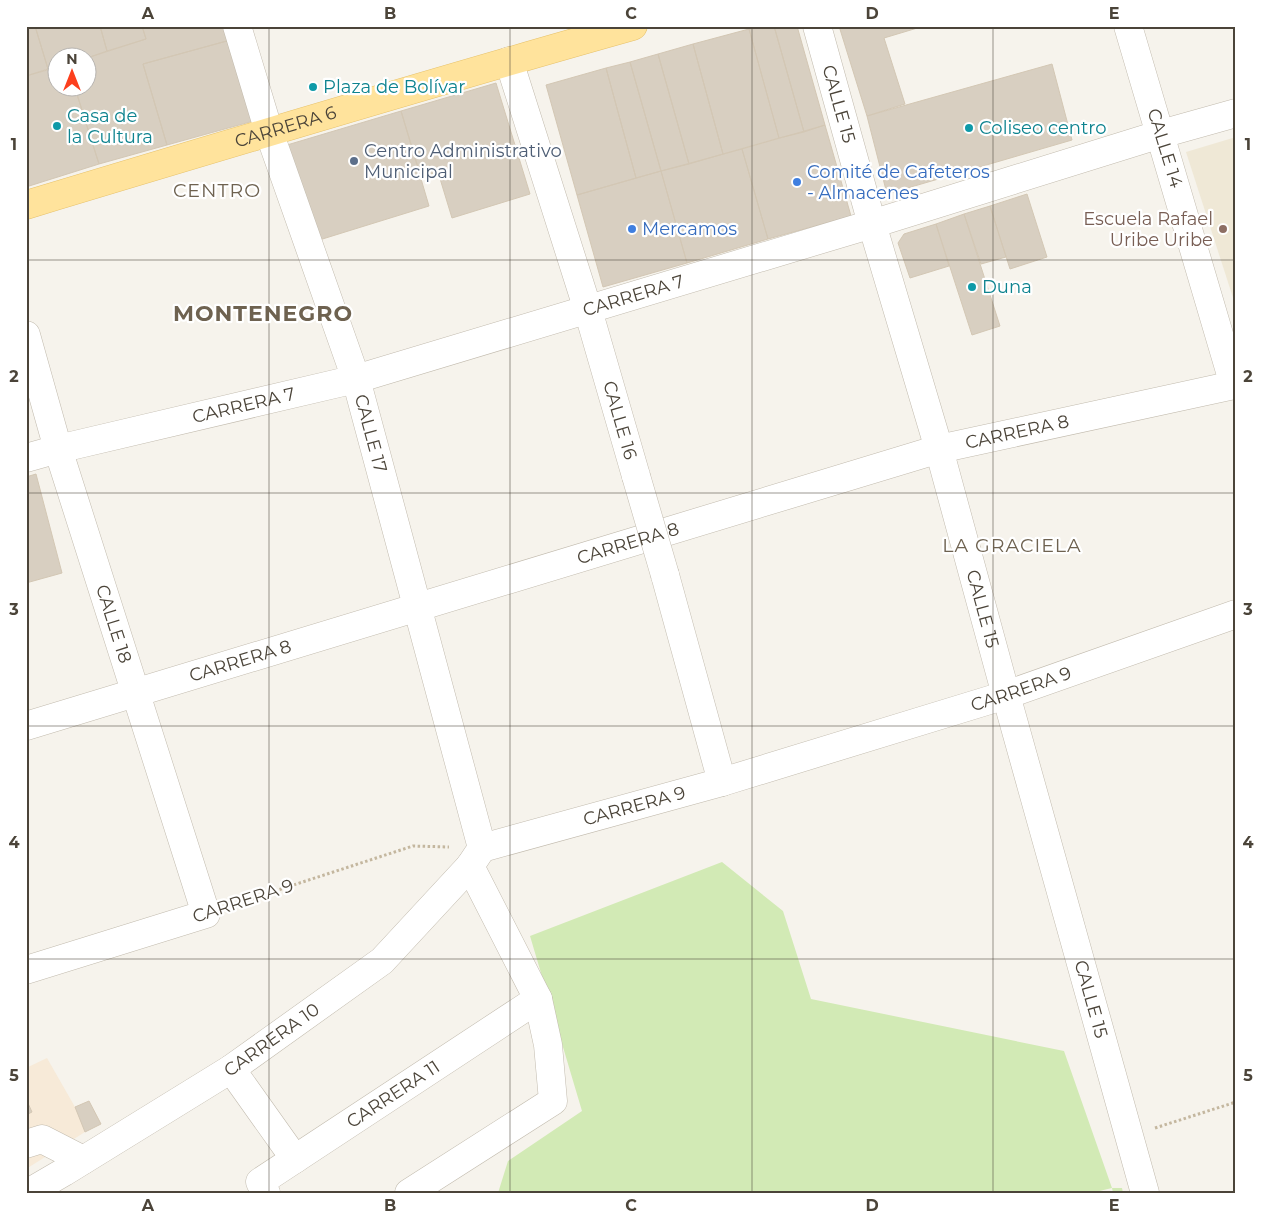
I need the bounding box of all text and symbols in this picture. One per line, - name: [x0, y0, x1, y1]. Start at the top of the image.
- text: A: [141, 4, 155, 23]
- text: B: [384, 4, 396, 23]
- text: C: [625, 4, 637, 23]
- text: D: [865, 4, 879, 23]
- text: E: [1109, 4, 1119, 23]
- north arrow: [48, 48, 98, 98]
- text: N: [66, 50, 78, 68]
- street label: CALLE 15: [817, 63, 860, 146]
- place label: Plaza de Bolívar: [323, 76, 466, 98]
- marker: Plaza de Bolívar: [307, 81, 319, 93]
- street label: CARRERA 6: [232, 101, 339, 153]
- place label: Casa de la Cultura: [67, 105, 153, 148]
- street label: CALLE 14: [1143, 106, 1187, 190]
- place label: Coliseo centro: [979, 117, 1107, 139]
- marker: Casa de la Cultura: [51, 120, 63, 132]
- marker: Coliseo centro: [963, 122, 975, 134]
- text: 1: [11, 135, 17, 154]
- text: 1: [1245, 135, 1251, 154]
- place label: Centro Administrativo Municipal: [364, 140, 562, 183]
- marker: Centro Administrativo Municipal: [348, 155, 360, 167]
- place label: Comité de Cafeteros - Almacenes: [807, 161, 990, 204]
- marker: Comité de Cafeteros - Almacenes: [791, 176, 803, 188]
- district label: CENTRO: [173, 179, 261, 202]
- place label: Escuela Rafael Uribe Uribe: [1083, 208, 1213, 251]
- place label: Mercamos: [642, 218, 737, 240]
- marker: Mercamos: [626, 223, 638, 235]
- marker: Escuela Rafael Uribe Uribe: [1217, 223, 1229, 235]
- street label: CARRERA 7: [580, 270, 687, 321]
- place label: Duna: [982, 276, 1032, 298]
- marker: Duna: [966, 281, 978, 293]
- district label: MONTENEGRO: [173, 300, 353, 327]
- text: 2: [9, 367, 19, 386]
- text: 2: [1243, 367, 1253, 386]
- street label: CALLE 16: [598, 378, 642, 462]
- street label: CARRERA 7: [190, 383, 297, 428]
- street label: CALLE 17: [350, 392, 392, 475]
- street label: CARRERA 8: [963, 410, 1071, 454]
- street label: CARRERA 8: [574, 518, 682, 569]
- district label: LA GRACIELA: [942, 534, 1082, 557]
- street label: CALLE 15: [961, 567, 1004, 650]
- street label: CALLE 18: [91, 582, 136, 666]
- text: 3: [8, 600, 19, 619]
- text: 3: [1242, 600, 1253, 619]
- street label: CARRERA 8: [187, 635, 294, 687]
- street label: CARRERA 9: [968, 662, 1074, 716]
- street label: CARRERA 9: [581, 782, 688, 831]
- text: 4: [8, 833, 20, 852]
- text: 4: [1242, 833, 1254, 852]
- street label: CARRERA 9: [190, 874, 296, 928]
- street label: CALLE 15: [1070, 958, 1112, 1041]
- street label: CARRERA 10: [220, 998, 324, 1082]
- street label: CARRERA 11: [342, 1056, 444, 1133]
- text: 5: [9, 1066, 19, 1085]
- text: 5: [1243, 1066, 1253, 1085]
- text: A: [141, 1196, 155, 1215]
- text: B: [384, 1196, 396, 1215]
- text: C: [625, 1196, 637, 1215]
- text: D: [865, 1196, 879, 1215]
- text: E: [1109, 1196, 1119, 1215]

